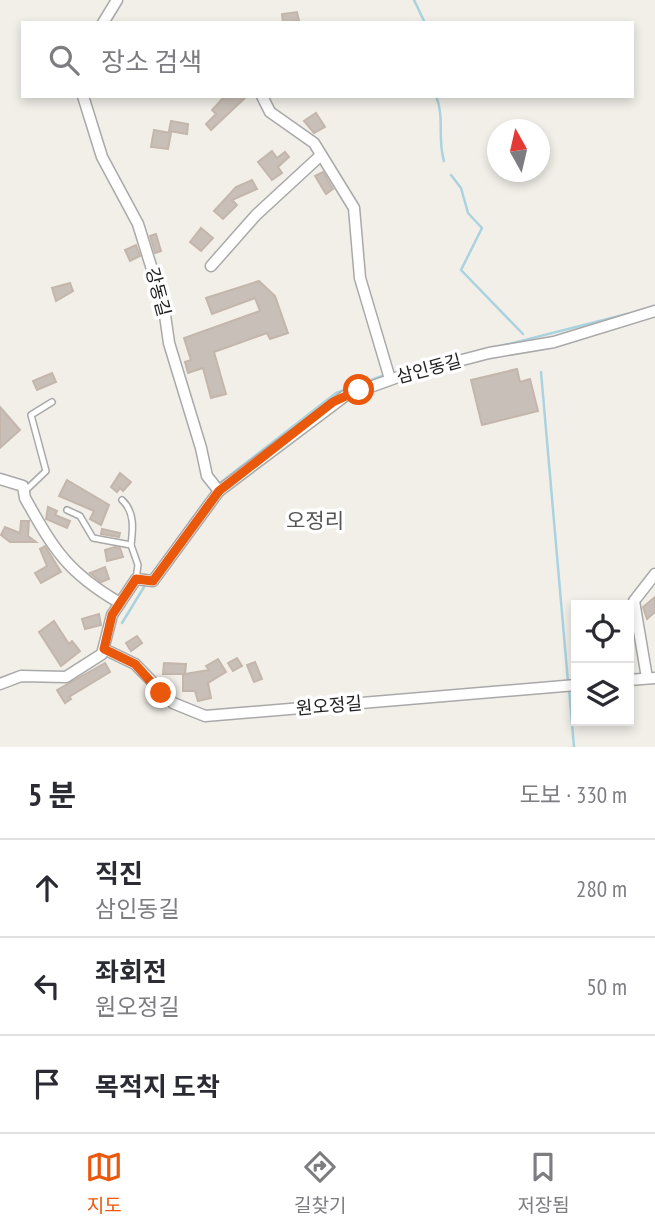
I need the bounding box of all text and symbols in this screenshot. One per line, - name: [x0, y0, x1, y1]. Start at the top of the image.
- search box: [21, 21, 634, 98]
- icon: search: [45, 41, 83, 79]
- text: 장소 검색: [101, 45, 202, 78]
- north arrow: [487, 119, 550, 182]
- street label: 강동길: [141, 265, 176, 319]
- street label: 삼인동길: [394, 349, 464, 388]
- route start: [343, 374, 374, 405]
- district label: 오정리: [286, 507, 344, 534]
- map controls: [571, 600, 634, 726]
- button: locate: [571, 600, 634, 663]
- button: layers: [571, 663, 634, 726]
- route end: [145, 677, 176, 708]
- street label: 원오정길: [295, 691, 363, 720]
- text: 5 분: [28, 775, 76, 814]
- text: 도보 · 330 m: [519, 780, 627, 809]
- text: 직진: [95, 857, 143, 890]
- icon: ahead: [28, 869, 66, 907]
- text: 280 m: [576, 874, 627, 903]
- text: 삼인동길: [95, 894, 180, 923]
- text: 좌회전: [95, 955, 167, 988]
- icon: left: [28, 967, 66, 1005]
- text: 50 m: [586, 972, 627, 1001]
- text: 원오정길: [95, 992, 180, 1021]
- icon: arrive: [28, 1065, 66, 1103]
- text: 목적지 도착: [95, 1070, 220, 1103]
- tab: 지도: [85, 1148, 123, 1217]
- tab: 길찾기: [294, 1148, 346, 1217]
- tab: 저장됨: [517, 1148, 570, 1217]

